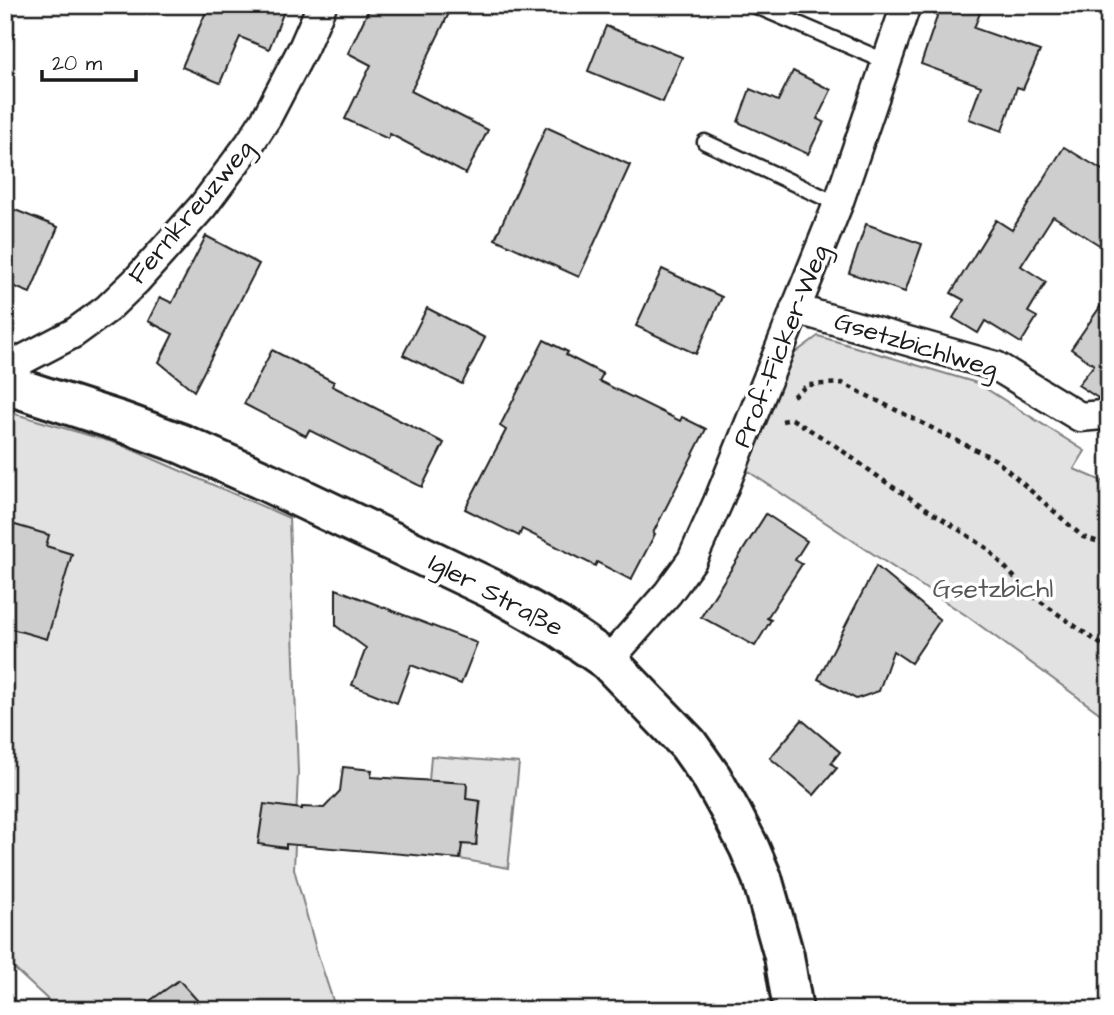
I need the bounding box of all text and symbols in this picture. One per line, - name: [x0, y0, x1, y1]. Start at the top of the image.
- scale bar: [42, 38, 136, 82]
- text: 20 m: [52, 49, 103, 78]
- street label: Fernkreuzweg: [120, 132, 264, 293]
- street label: Prof.-Ficker-Weg: [724, 239, 840, 453]
- street label: Gsetzbichlweg: [829, 303, 1002, 389]
- street label: Igler Straße: [421, 544, 570, 647]
- park label: Gsetzbichl: [933, 571, 1053, 607]

